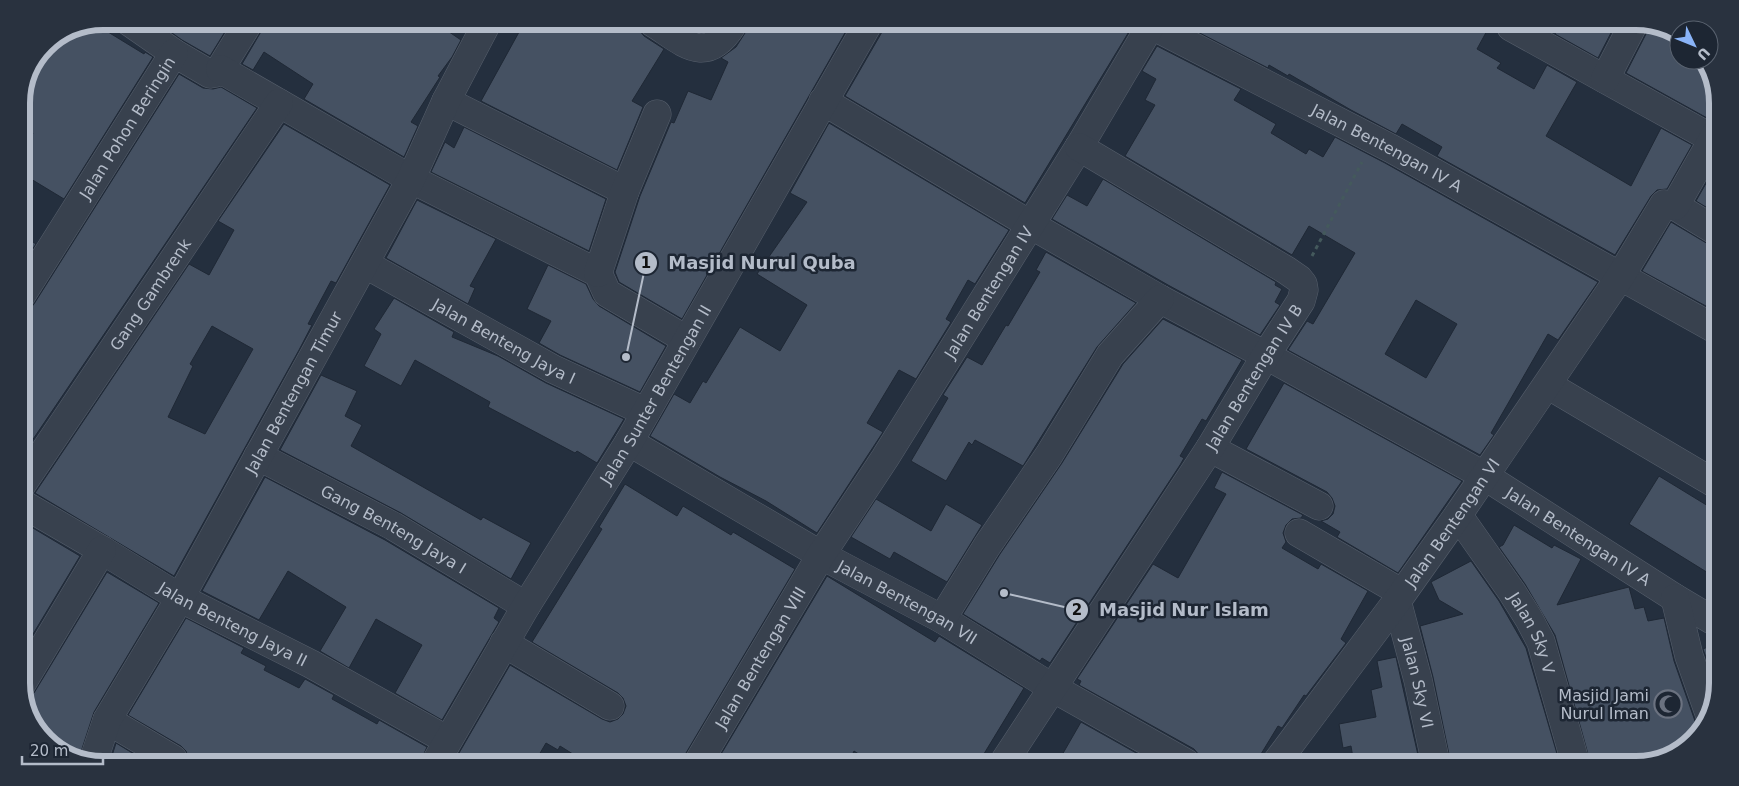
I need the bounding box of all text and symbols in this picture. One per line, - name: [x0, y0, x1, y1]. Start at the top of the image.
- north arrow: [1669, 20, 1719, 70]
- text: U: [1694, 44, 1713, 63]
- street label: Jalan Pohon Beringin: [75, 53, 179, 204]
- street label: Jalan Bentengan IV A: [1307, 100, 1465, 196]
- street label: Jalan Bentengan IV: [940, 223, 1037, 363]
- street label: Gang Gambrenk: [106, 234, 195, 354]
- callout: Masjid Nurul Quba: [633, 246, 866, 279]
- text: Masjid Nurul Quba: [668, 252, 856, 273]
- text: 1: [641, 254, 651, 272]
- street label: Jalan Benteng Jaya I: [428, 294, 578, 388]
- street label: Jalan Bentengan IV B: [1201, 301, 1306, 455]
- street label: Jalan Sunter Bentengan II: [596, 302, 715, 488]
- street label: Jalan Bentengan Timur: [241, 308, 346, 478]
- street label: Jalan Bentengan VI: [1400, 455, 1504, 592]
- street label: Gang Benteng Jaya I: [317, 481, 469, 578]
- street label: Jalan Bentengan IV A: [1501, 483, 1654, 590]
- street label: Jalan Bentengan VII: [833, 556, 981, 648]
- street label: Jalan Benteng Jaya II: [154, 577, 310, 670]
- street label: Jalan Bentengan VIII: [711, 584, 810, 733]
- street label: Jalan Sky V: [1504, 588, 1559, 676]
- callout: Masjid Nur Islam: [1064, 593, 1279, 626]
- text: Masjid Nur Islam: [1099, 599, 1269, 620]
- text: 2: [1072, 601, 1082, 619]
- street label: Jalan Sky VI: [1397, 634, 1437, 730]
- place label: Masjid Jami Nurul Iman: [1558, 686, 1649, 723]
- mosque icon: Masjid Jami Nurul Iman: [1653, 689, 1683, 719]
- scale bar: [22, 734, 104, 766]
- text: 20 m: [30, 742, 68, 760]

